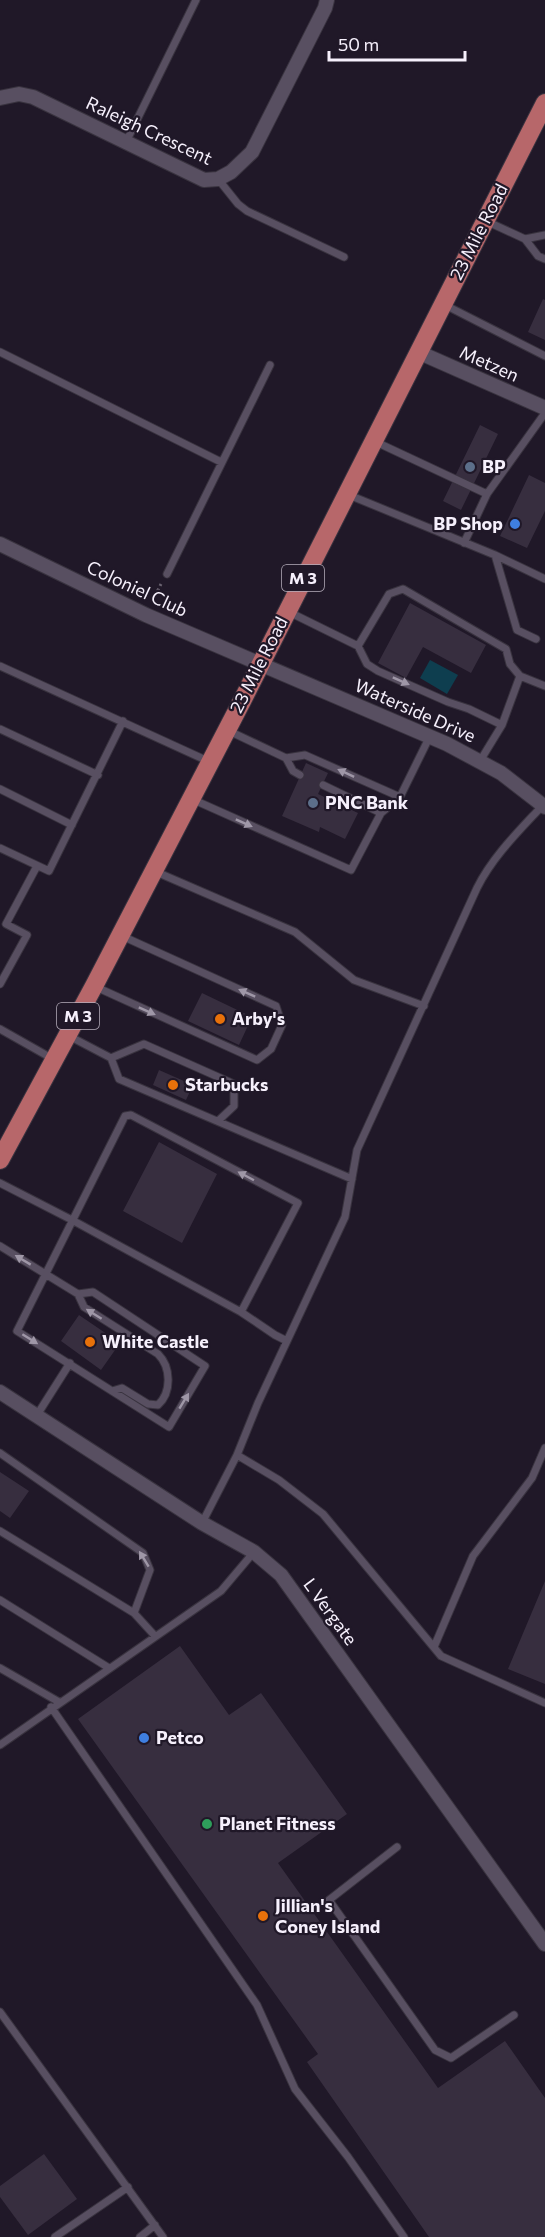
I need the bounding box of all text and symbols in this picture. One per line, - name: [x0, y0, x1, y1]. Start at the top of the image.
- scale bar: [329, 24, 466, 62]
- text: 50 m: [338, 33, 379, 55]
- street label: Raleigh Crescent: [83, 91, 216, 169]
- street label: 23 Mile Road: [444, 180, 512, 283]
- street label: Metzen: [456, 340, 523, 386]
- place label: BP: [482, 455, 506, 477]
- marker: BP: [463, 460, 477, 474]
- place label: BP Shop: [433, 512, 503, 534]
- marker: BP Shop: [508, 517, 522, 531]
- street label: Coloniel Club: [84, 555, 191, 621]
- road number: M 3: [282, 565, 324, 591]
- street label: 23 Mile Road: [224, 613, 292, 716]
- street label: Waterside Drive: [352, 674, 479, 747]
- one-way arrow: [392, 677, 410, 686]
- one-way arrow: [338, 769, 355, 778]
- place label: PNC Bank: [325, 791, 409, 813]
- marker: PNC Bank: [306, 796, 320, 810]
- one-way arrow: [236, 819, 253, 828]
- one-way arrow: [237, 988, 255, 998]
- road number: M 3: [57, 1003, 99, 1029]
- one-way arrow: [138, 1006, 156, 1016]
- place label: Arby's: [232, 1007, 285, 1029]
- marker: Arby's: [213, 1012, 227, 1026]
- place label: Starbucks: [185, 1073, 269, 1095]
- marker: Starbucks: [166, 1078, 180, 1092]
- one-way arrow: [237, 1171, 254, 1181]
- one-way arrow: [15, 1255, 31, 1266]
- one-way arrow: [86, 1308, 102, 1319]
- place label: White Castle: [102, 1330, 209, 1352]
- one-way arrow: [22, 1334, 38, 1345]
- marker: White Castle: [83, 1335, 97, 1349]
- one-way arrow: [179, 1393, 190, 1409]
- one-way arrow: [139, 1550, 149, 1567]
- street label: L Vergate: [299, 1574, 362, 1649]
- place label: Petco: [156, 1726, 204, 1748]
- marker: Petco: [137, 1731, 151, 1745]
- place label: Planet Fitness: [219, 1812, 336, 1834]
- marker: Planet Fitness: [200, 1817, 214, 1831]
- place label: Jillian's Coney Island: [275, 1894, 380, 1937]
- marker: Jillian's Coney Island: [256, 1909, 270, 1923]

